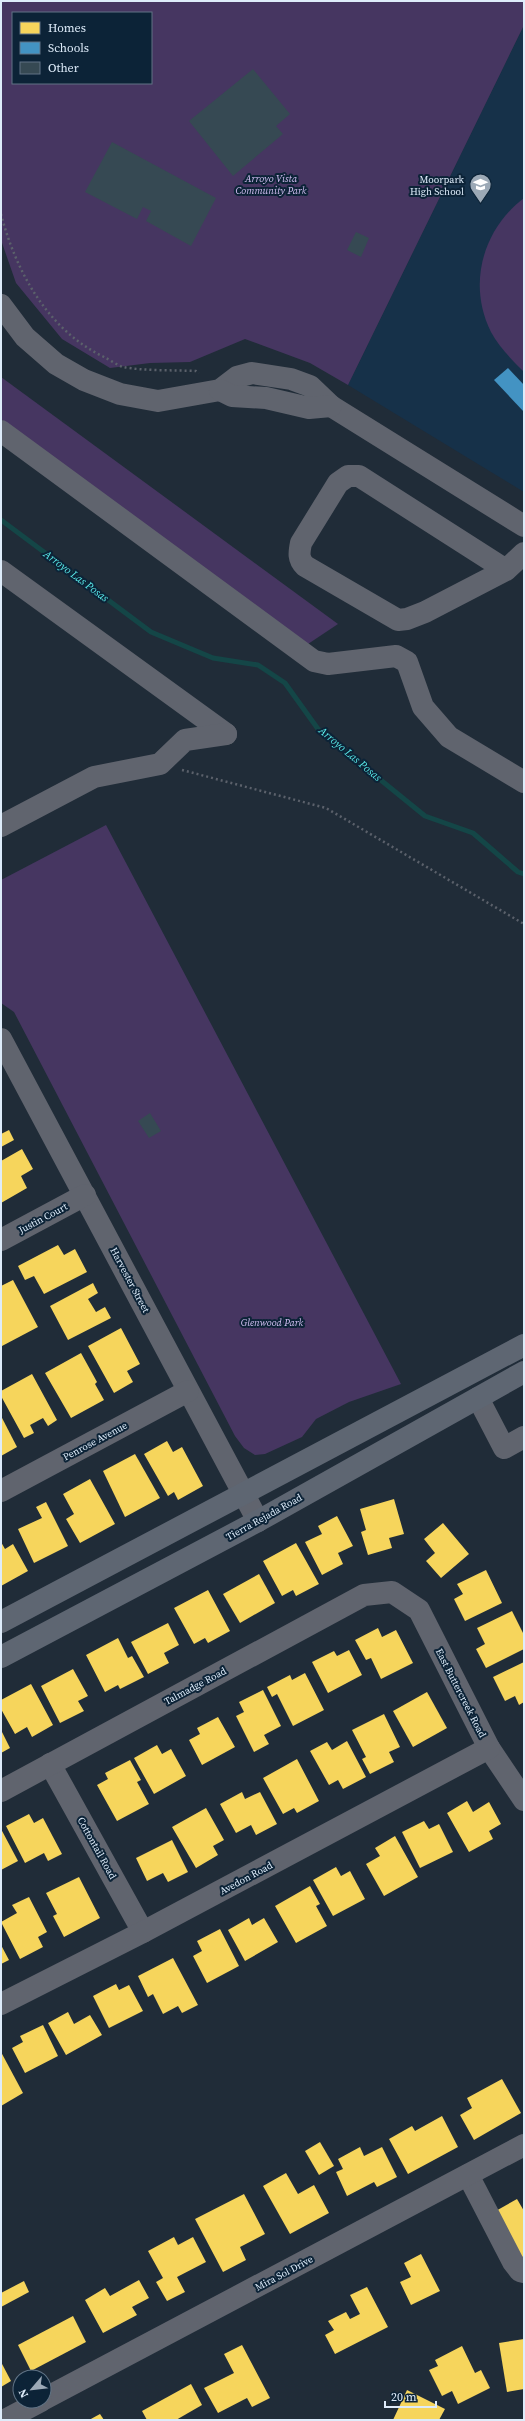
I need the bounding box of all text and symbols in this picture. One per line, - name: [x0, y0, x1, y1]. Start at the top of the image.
- legend: [12, 12, 152, 84]
- text: Homes: [48, 20, 86, 36]
- text: Schools: [48, 40, 89, 56]
- text: Other: [48, 60, 79, 76]
- park label: Arroyo Vista Community Park: [235, 172, 307, 197]
- school or university icon: Moorpark High School: [467, 172, 493, 205]
- place label: Moorpark High School: [410, 173, 465, 198]
- water label: Arroyo Las Posas: [40, 546, 112, 605]
- water label: Arroyo Las Posas: [315, 723, 385, 785]
- street label: Justin Court: [15, 1199, 70, 1237]
- street label: Harvester Street: [107, 1245, 153, 1316]
- park label: Glenwood Park: [241, 1316, 304, 1329]
- street label: Penrose Avenue: [61, 1419, 129, 1463]
- street label: Tierra Rejada Road: [224, 1491, 305, 1543]
- street label: East Buttercreek Road: [433, 1646, 489, 1740]
- street label: Talmadge Road: [162, 1664, 229, 1708]
- street label: Cottontail Road: [75, 1815, 120, 1882]
- street label: Avedon Road: [217, 1858, 275, 1897]
- street label: Mira Sol Drive: [253, 2252, 315, 2294]
- north arrow: [12, 2369, 52, 2409]
- scale bar: [385, 2383, 436, 2409]
- text: N: [15, 2386, 32, 2401]
- text: 20 m: [391, 2389, 417, 2405]

